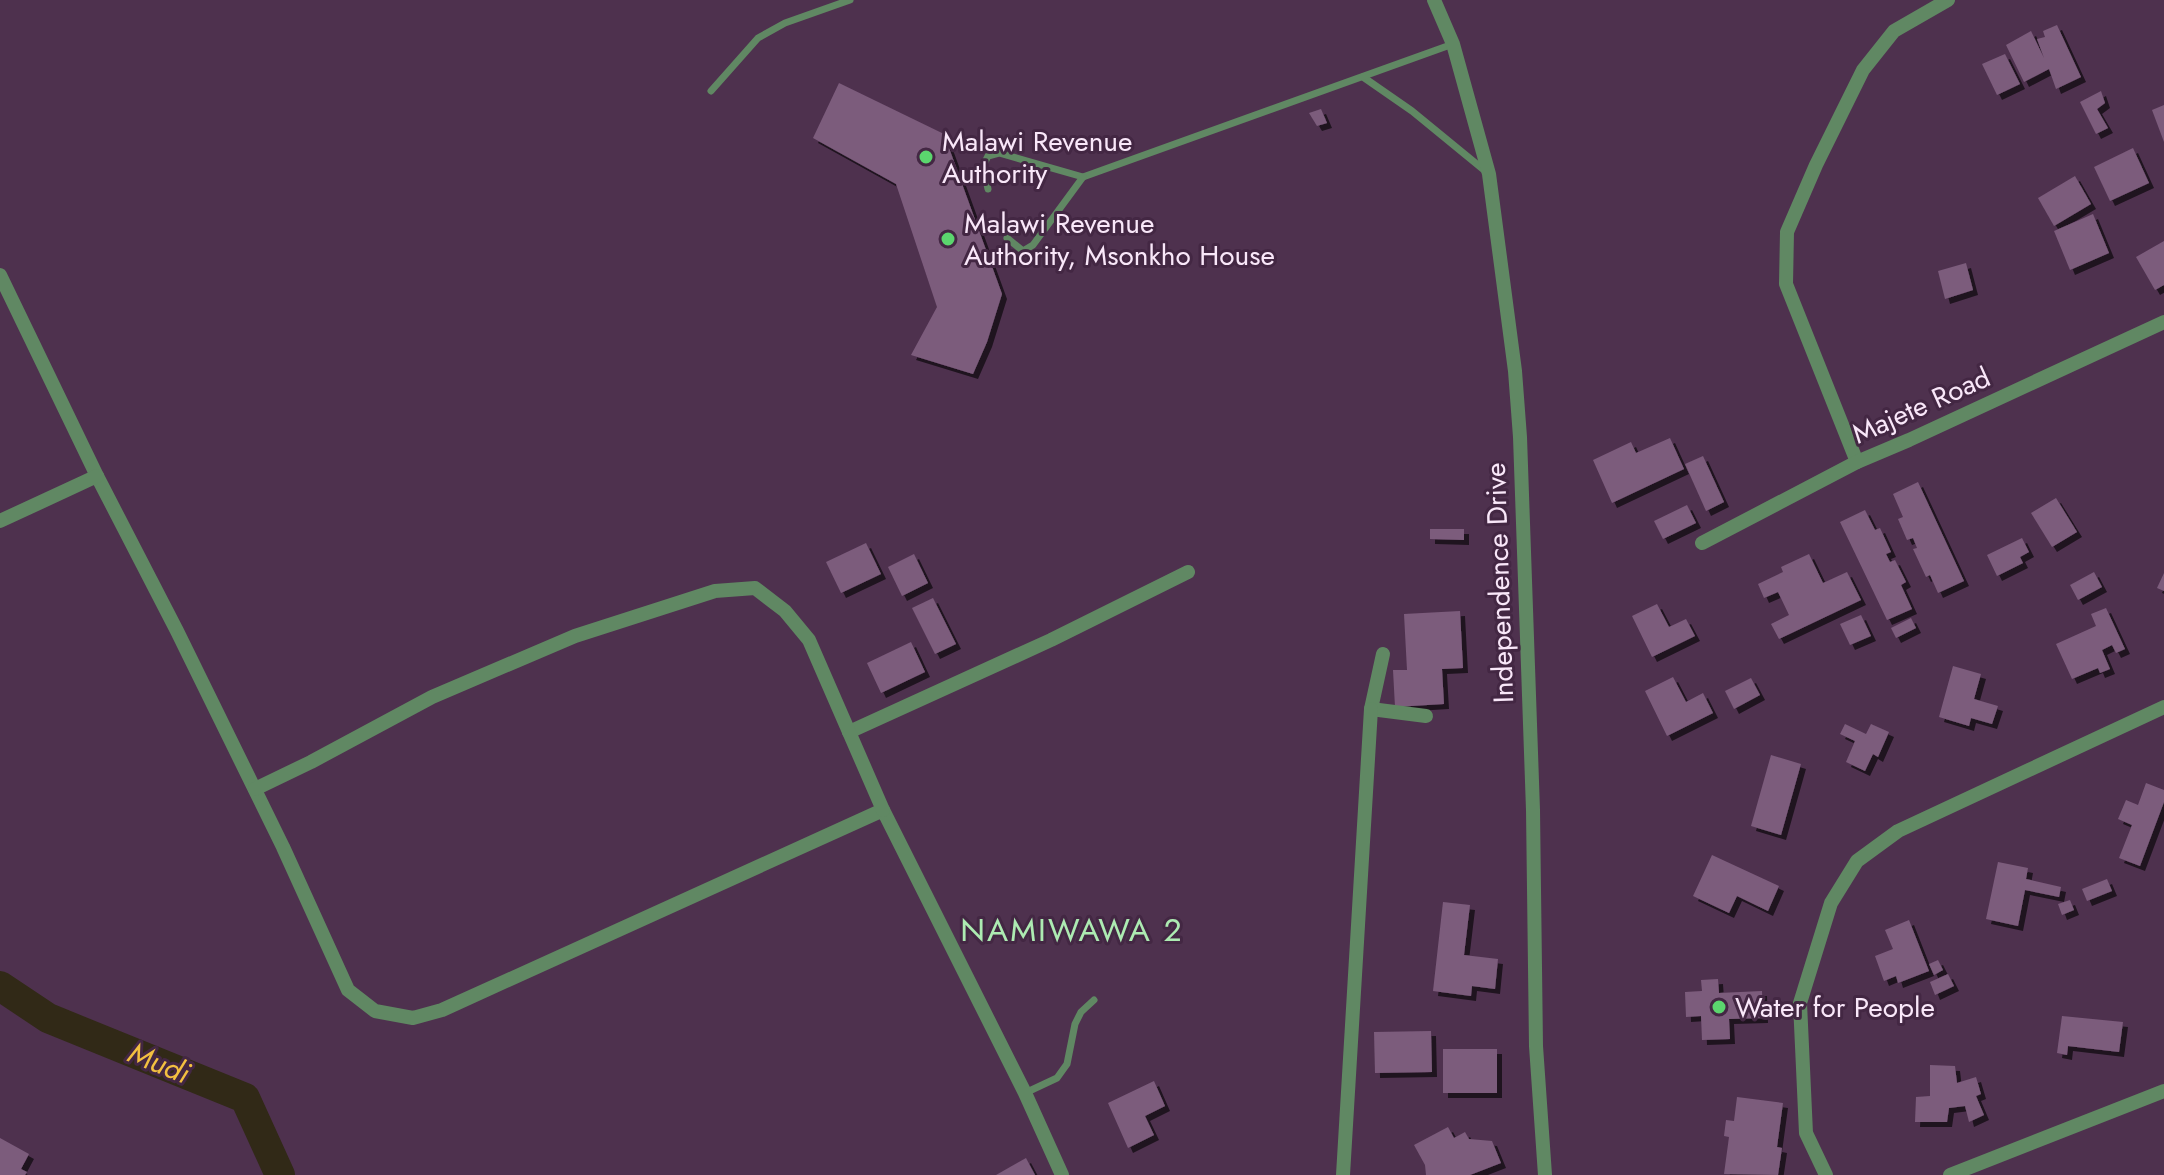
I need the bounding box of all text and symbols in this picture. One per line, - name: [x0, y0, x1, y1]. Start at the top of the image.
- place label: Malawi Revenue Authority: [942, 121, 1132, 194]
- marker: Malawi Revenue Authority: [917, 148, 935, 166]
- place label: Malawi Revenue Authority, Msonkho House: [964, 203, 1275, 276]
- marker: Malawi Revenue Authority, Msonkho House: [939, 230, 957, 248]
- street label: Majete Road: [1845, 357, 1997, 454]
- street label: Independence Drive: [1475, 462, 1524, 704]
- district label: NAMIWAWA 2: [960, 907, 1184, 953]
- place label: Water for People: [1735, 987, 1935, 1028]
- marker: Water for People: [1710, 998, 1728, 1016]
- water label: Mudi: [122, 1031, 197, 1094]

